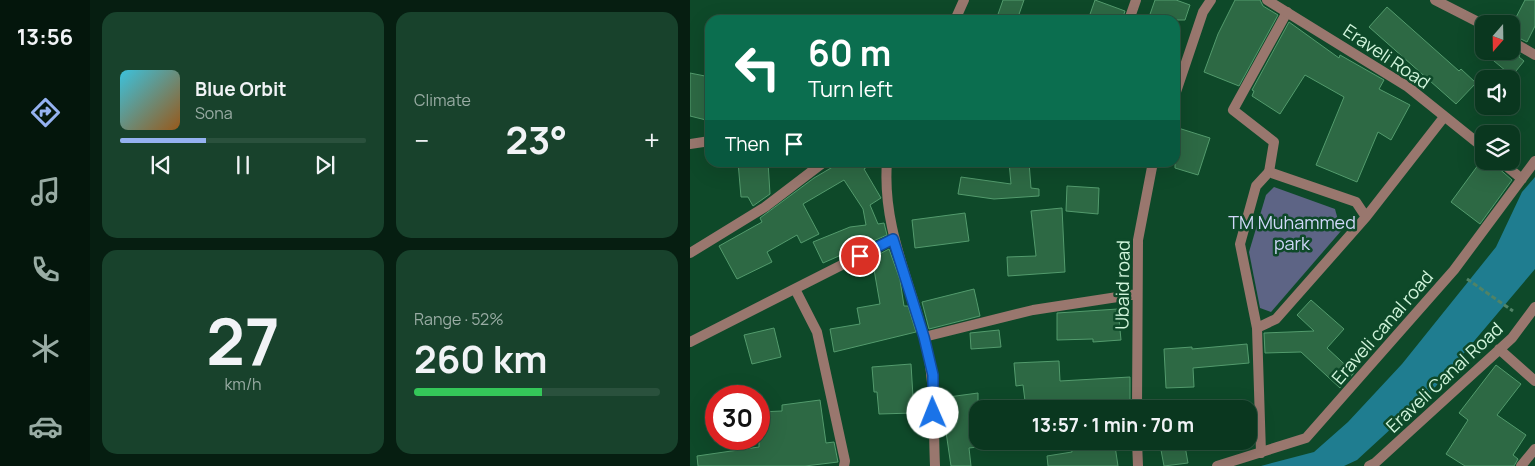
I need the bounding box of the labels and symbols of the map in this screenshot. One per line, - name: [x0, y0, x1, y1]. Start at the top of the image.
- north arrow: [1475, 15, 1520, 60]
- street label: Eraveli Road: [1339, 18, 1435, 94]
- park label: TM Muhammed park: [1228, 210, 1356, 255]
- pin: [839, 235, 881, 277]
- street label: Ubaid road: [1109, 240, 1135, 330]
- street label: Eraveli canal road: [1326, 265, 1438, 389]
- street label: Eraveli Canal Road: [1380, 317, 1508, 437]
- speed limit sign: 30: [705, 385, 770, 450]
- position arrow: [906, 386, 958, 438]

